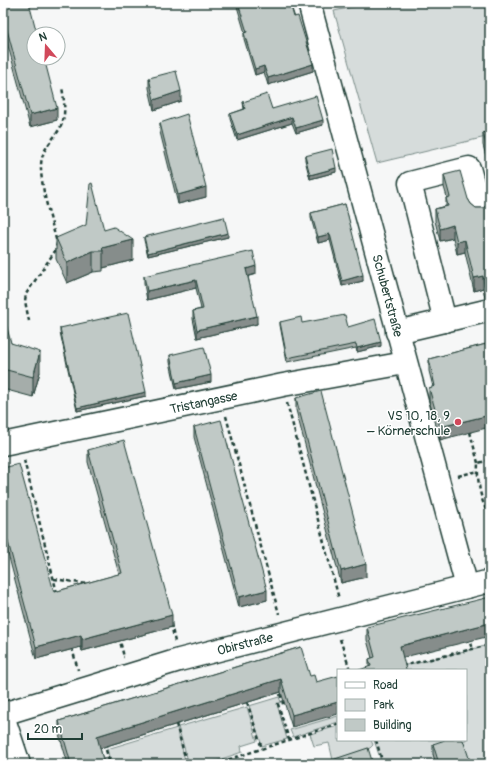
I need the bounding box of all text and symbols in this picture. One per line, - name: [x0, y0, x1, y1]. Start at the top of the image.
- north arrow: [26, 26, 66, 66]
- text: N: [37, 29, 49, 44]
- street label: Schubertstraße: [368, 253, 406, 339]
- street label: Tristangasse: [169, 388, 240, 418]
- place label: VS 10, 18, 9 – Körnerschule: [366, 408, 451, 439]
- marker: VS 10, 18, 9 – Körnerschule: [453, 417, 463, 427]
- street label: Obirstraße: [216, 629, 275, 659]
- legend: [337, 669, 467, 741]
- text: Road: [373, 678, 398, 693]
- text: Park: [373, 698, 394, 713]
- scale bar: [28, 715, 82, 741]
- text: Building: [373, 718, 412, 733]
- text: 20 m: [34, 722, 63, 737]

